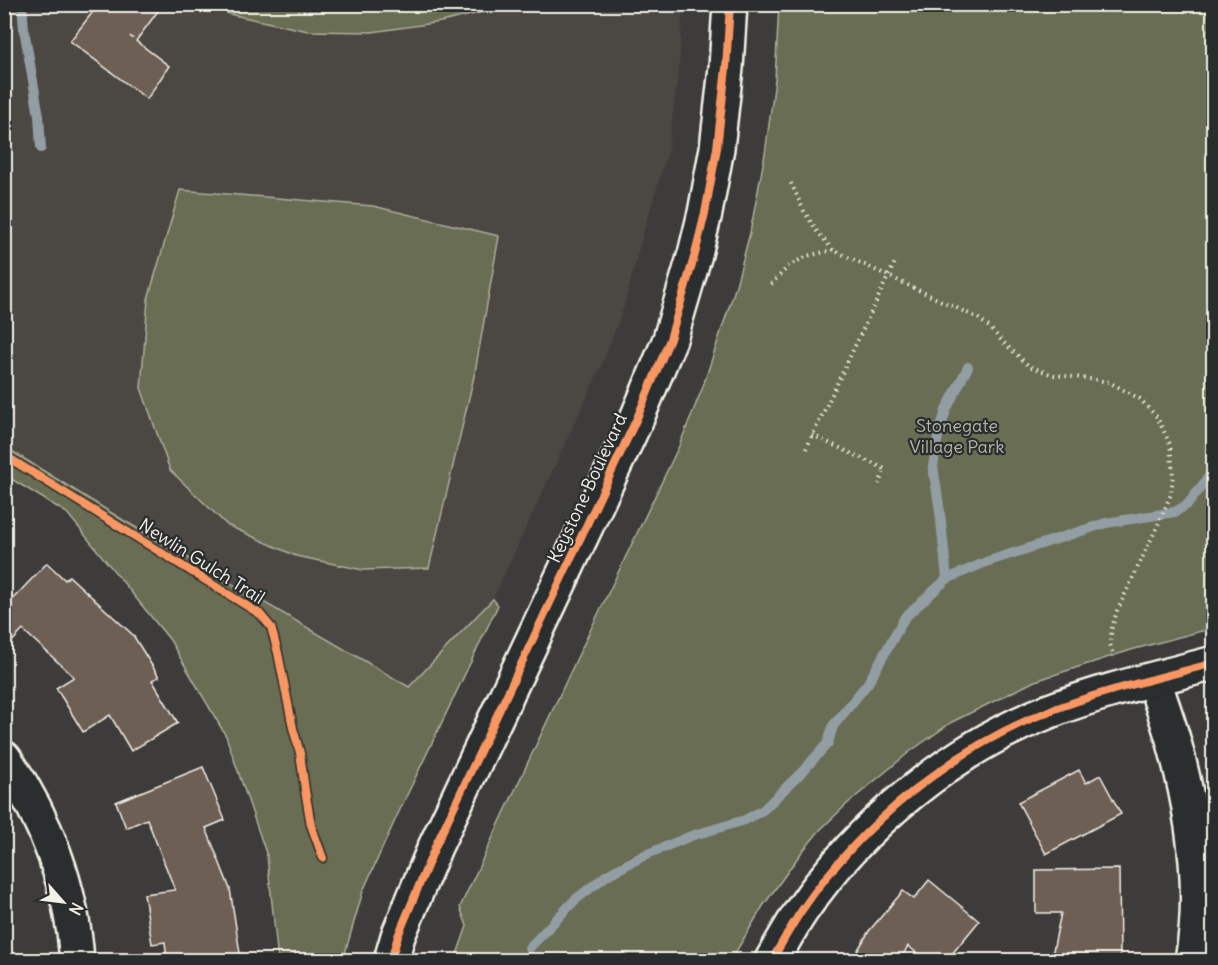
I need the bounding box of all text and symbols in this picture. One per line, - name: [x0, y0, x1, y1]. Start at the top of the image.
- street label: Keystone Boulevard: [542, 409, 632, 566]
- park label: Stonegate Village Park: [910, 414, 1004, 458]
- street label: Newlin Gulch Trail: [135, 513, 269, 609]
- north arrow: [33, 872, 93, 932]
- text: N: [65, 899, 88, 919]

